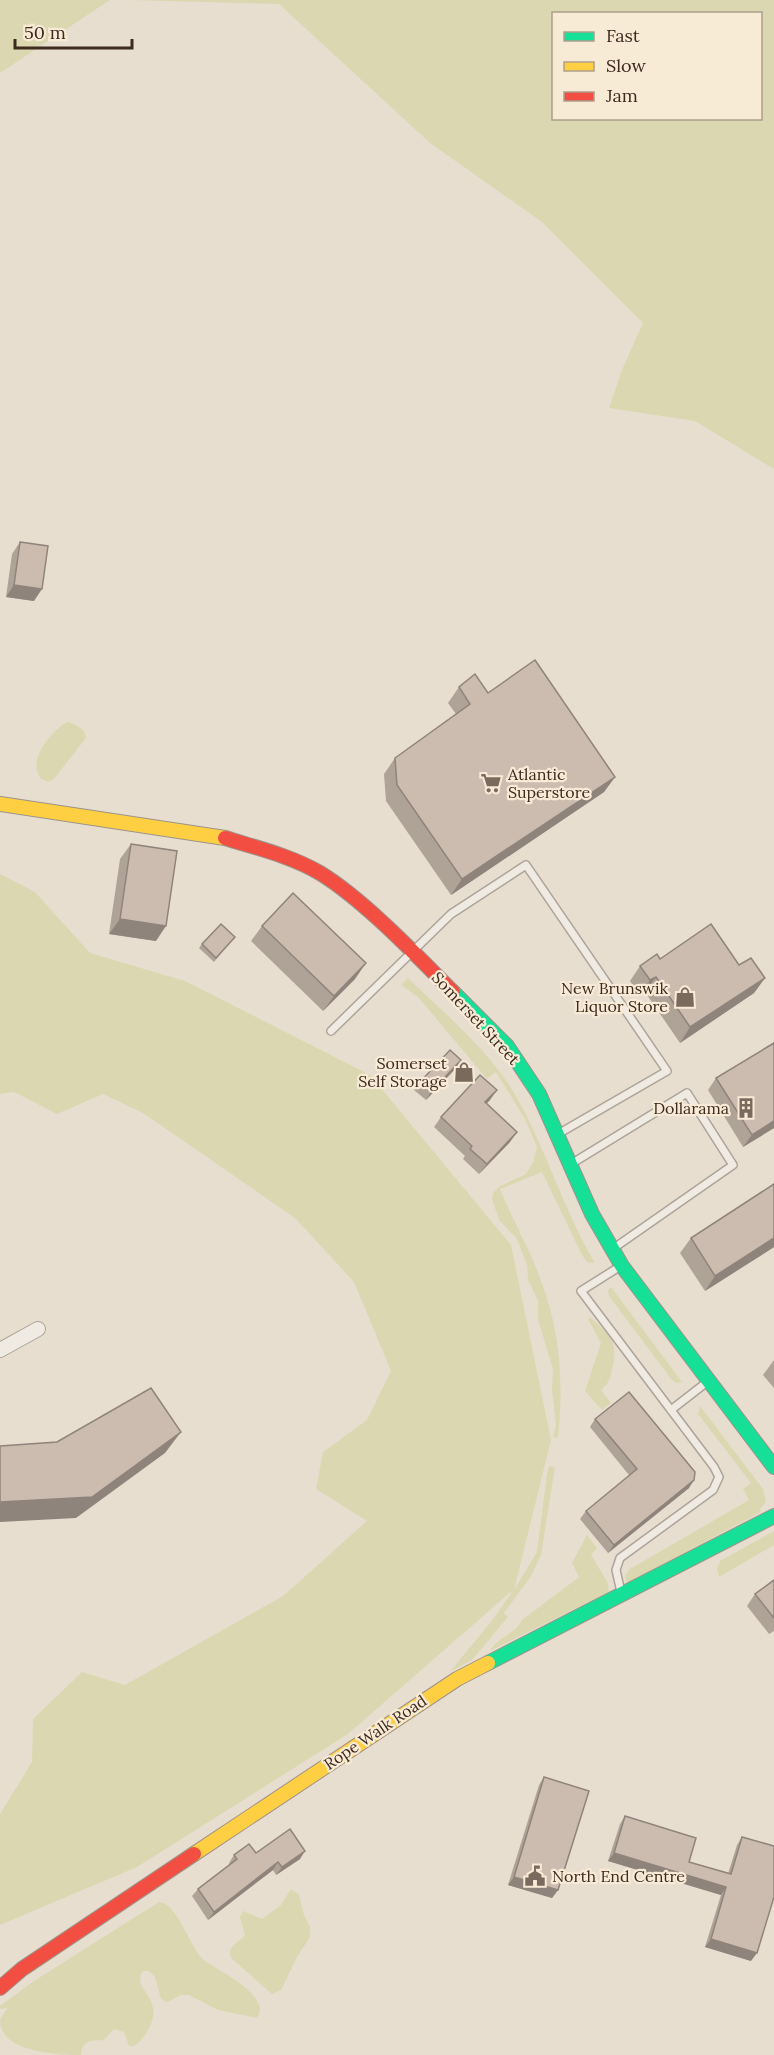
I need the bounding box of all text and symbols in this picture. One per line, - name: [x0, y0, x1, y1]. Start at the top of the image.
- scale bar: [15, 12, 132, 50]
- legend: [552, 12, 762, 120]
- text: 50 m: [24, 21, 66, 44]
- text: Fast: [606, 24, 640, 47]
- text: Slow: [606, 54, 646, 77]
- text: Jam: [605, 84, 638, 107]
- place label: Atlantic Superstore: [507, 764, 590, 802]
- supermarket icon: Atlantic Superstore: [479, 771, 503, 795]
- street label: Somerset Street: [428, 967, 525, 1069]
- place label: New Brunswik Liquor Store: [561, 978, 668, 1016]
- shop icon: New Brunswik Liquor Store: [673, 985, 697, 1009]
- place label: Somerset Self Storage: [358, 1053, 448, 1091]
- shop icon: Somerset Self Storage: [452, 1060, 476, 1084]
- building icon: Dollarama: [734, 1096, 758, 1120]
- place label: Dollarama: [653, 1098, 729, 1118]
- street label: Rope Walk Road: [320, 1690, 431, 1774]
- public building icon: North End Centre: [523, 1864, 547, 1888]
- place label: North End Centre: [552, 1866, 685, 1886]

